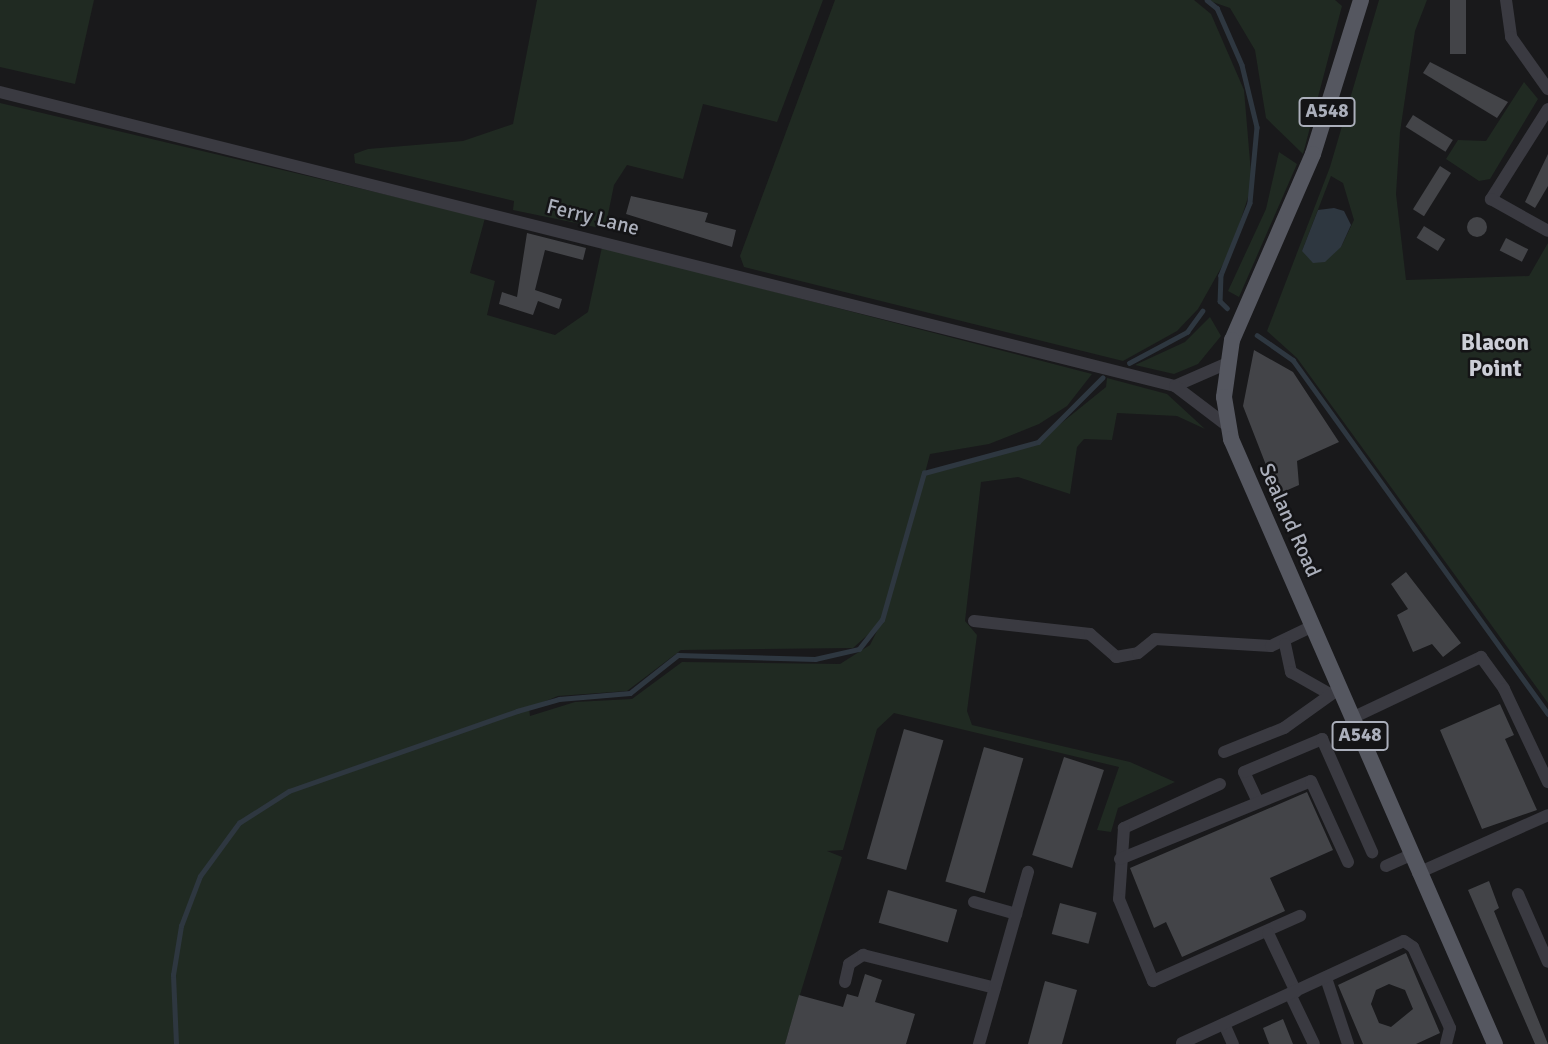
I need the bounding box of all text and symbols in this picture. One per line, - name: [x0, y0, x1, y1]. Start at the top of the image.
- road number: A548: [1297, 96, 1357, 128]
- street label: Ferry Lane: [544, 193, 642, 241]
- district label: Blacon Point: [1461, 329, 1529, 383]
- street label: Sealand Road: [1254, 459, 1326, 581]
- road number: A548: [1330, 720, 1390, 751]

